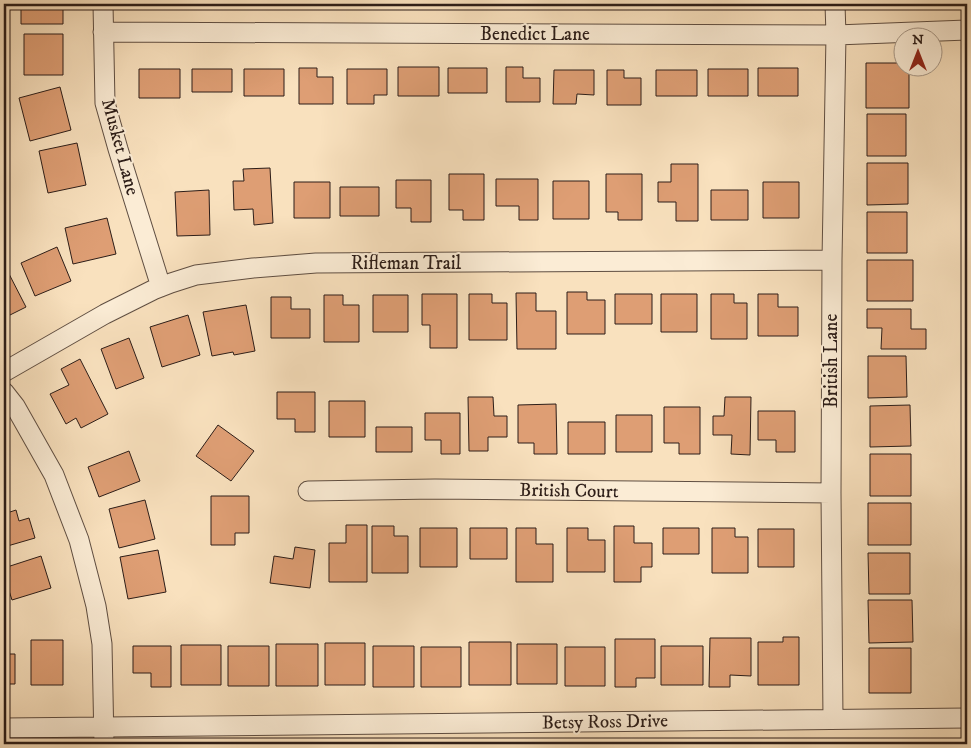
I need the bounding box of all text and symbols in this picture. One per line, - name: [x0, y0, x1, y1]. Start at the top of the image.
- street label: Benedict Lane: [480, 23, 590, 46]
- north arrow: [894, 28, 944, 78]
- text: N: [912, 31, 924, 49]
- street label: Musket Lane: [96, 96, 144, 198]
- street label: Rifleman Trail: [351, 252, 462, 275]
- street label: British Lane: [820, 314, 843, 408]
- street label: British Court: [519, 479, 619, 503]
- street label: Betsy Ross Drive: [542, 709, 668, 735]

